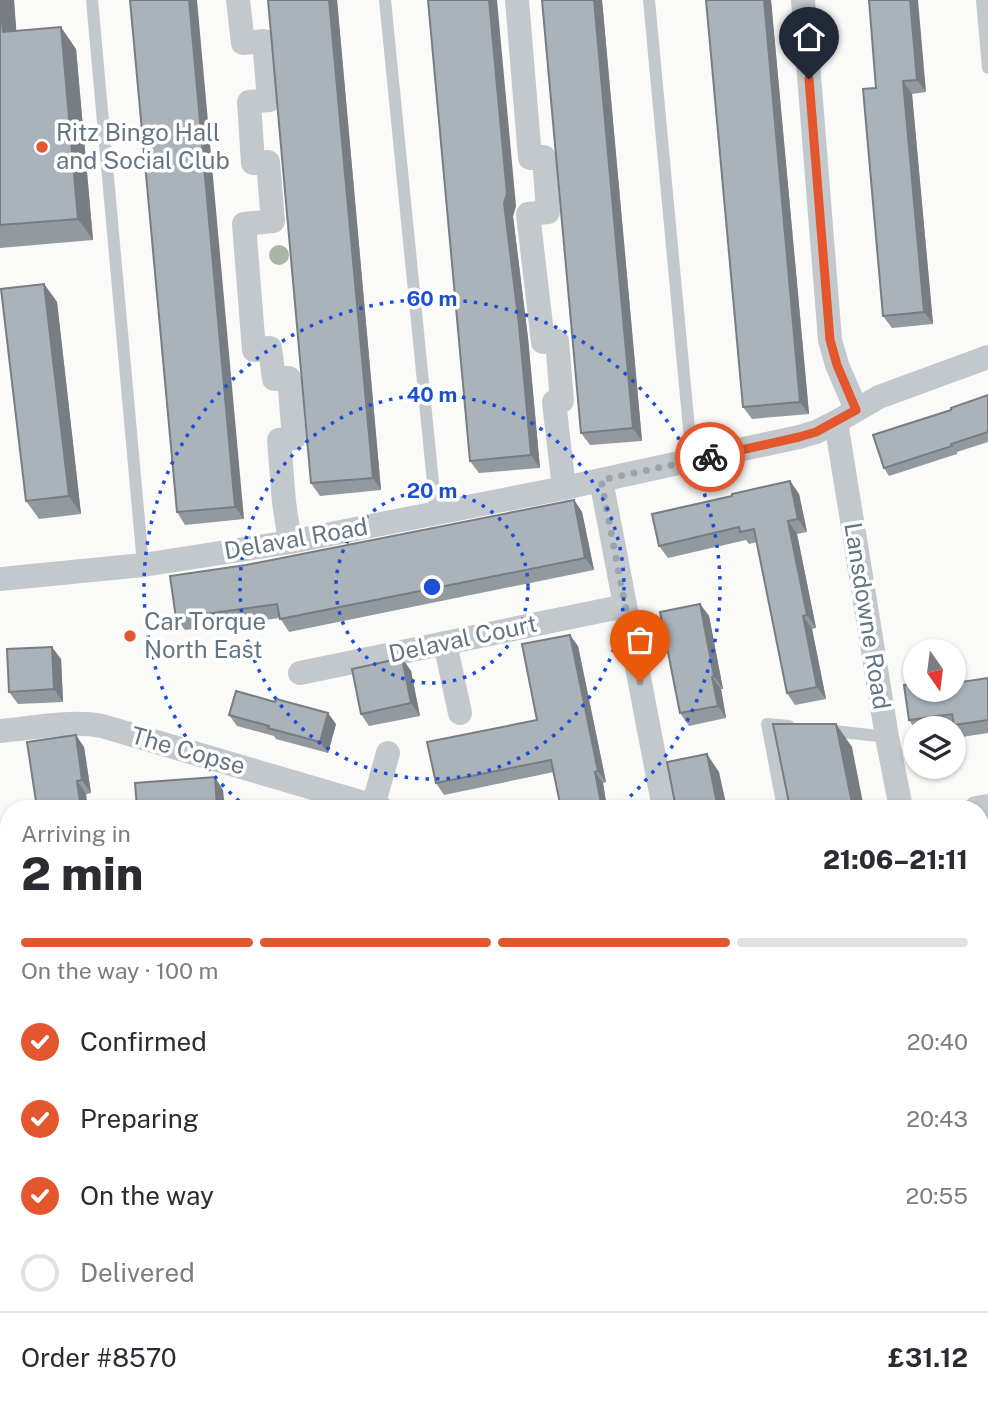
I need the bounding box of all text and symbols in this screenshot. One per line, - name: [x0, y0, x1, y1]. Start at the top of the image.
- pin: [779, 7, 839, 79]
- icon: home: [790, 18, 828, 56]
- place label: Ritz Bingo Hall and Social Club: [56, 118, 230, 174]
- marker: Ritz Bingo Hall and Social Club: [34, 139, 50, 155]
- text: 60 m: [407, 286, 457, 311]
- text: 40 m: [407, 382, 457, 407]
- courier: [675, 422, 745, 492]
- icon: bike: [691, 438, 729, 476]
- text: 20 m: [407, 478, 457, 503]
- street label: Delaval Road: [222, 512, 370, 564]
- street label: Lansdowne Road: [839, 520, 897, 711]
- centre of rings: [420, 575, 444, 599]
- place label: Car Torque North East: [144, 607, 266, 663]
- street label: Delaval Court: [386, 609, 540, 667]
- pin: [610, 610, 670, 682]
- icon: bag: [621, 621, 659, 659]
- marker: Car Torque North East: [122, 628, 138, 644]
- north arrow: [903, 639, 966, 702]
- map controls: [903, 639, 966, 779]
- button: layers: [903, 716, 966, 779]
- street label: The Copse: [128, 720, 249, 780]
- text: Arriving in: [21, 820, 131, 847]
- text: 21:06–21:11: [823, 844, 968, 875]
- text: 2 min: [21, 846, 143, 900]
- text: On the way · 100 m: [21, 957, 218, 984]
- icon: check: [21, 1023, 59, 1061]
- text: Confirmed: [80, 1026, 207, 1057]
- text: 20:40: [907, 1028, 968, 1055]
- icon: check: [21, 1100, 59, 1138]
- text: Preparing: [80, 1103, 199, 1134]
- text: 20:43: [906, 1105, 968, 1132]
- icon: check: [21, 1177, 59, 1215]
- text: On the way: [80, 1180, 214, 1211]
- text: 20:55: [906, 1182, 968, 1209]
- text: Delivered: [80, 1257, 195, 1288]
- text: Order #8570: [21, 1342, 177, 1373]
- text: £31.12: [888, 1342, 968, 1373]

